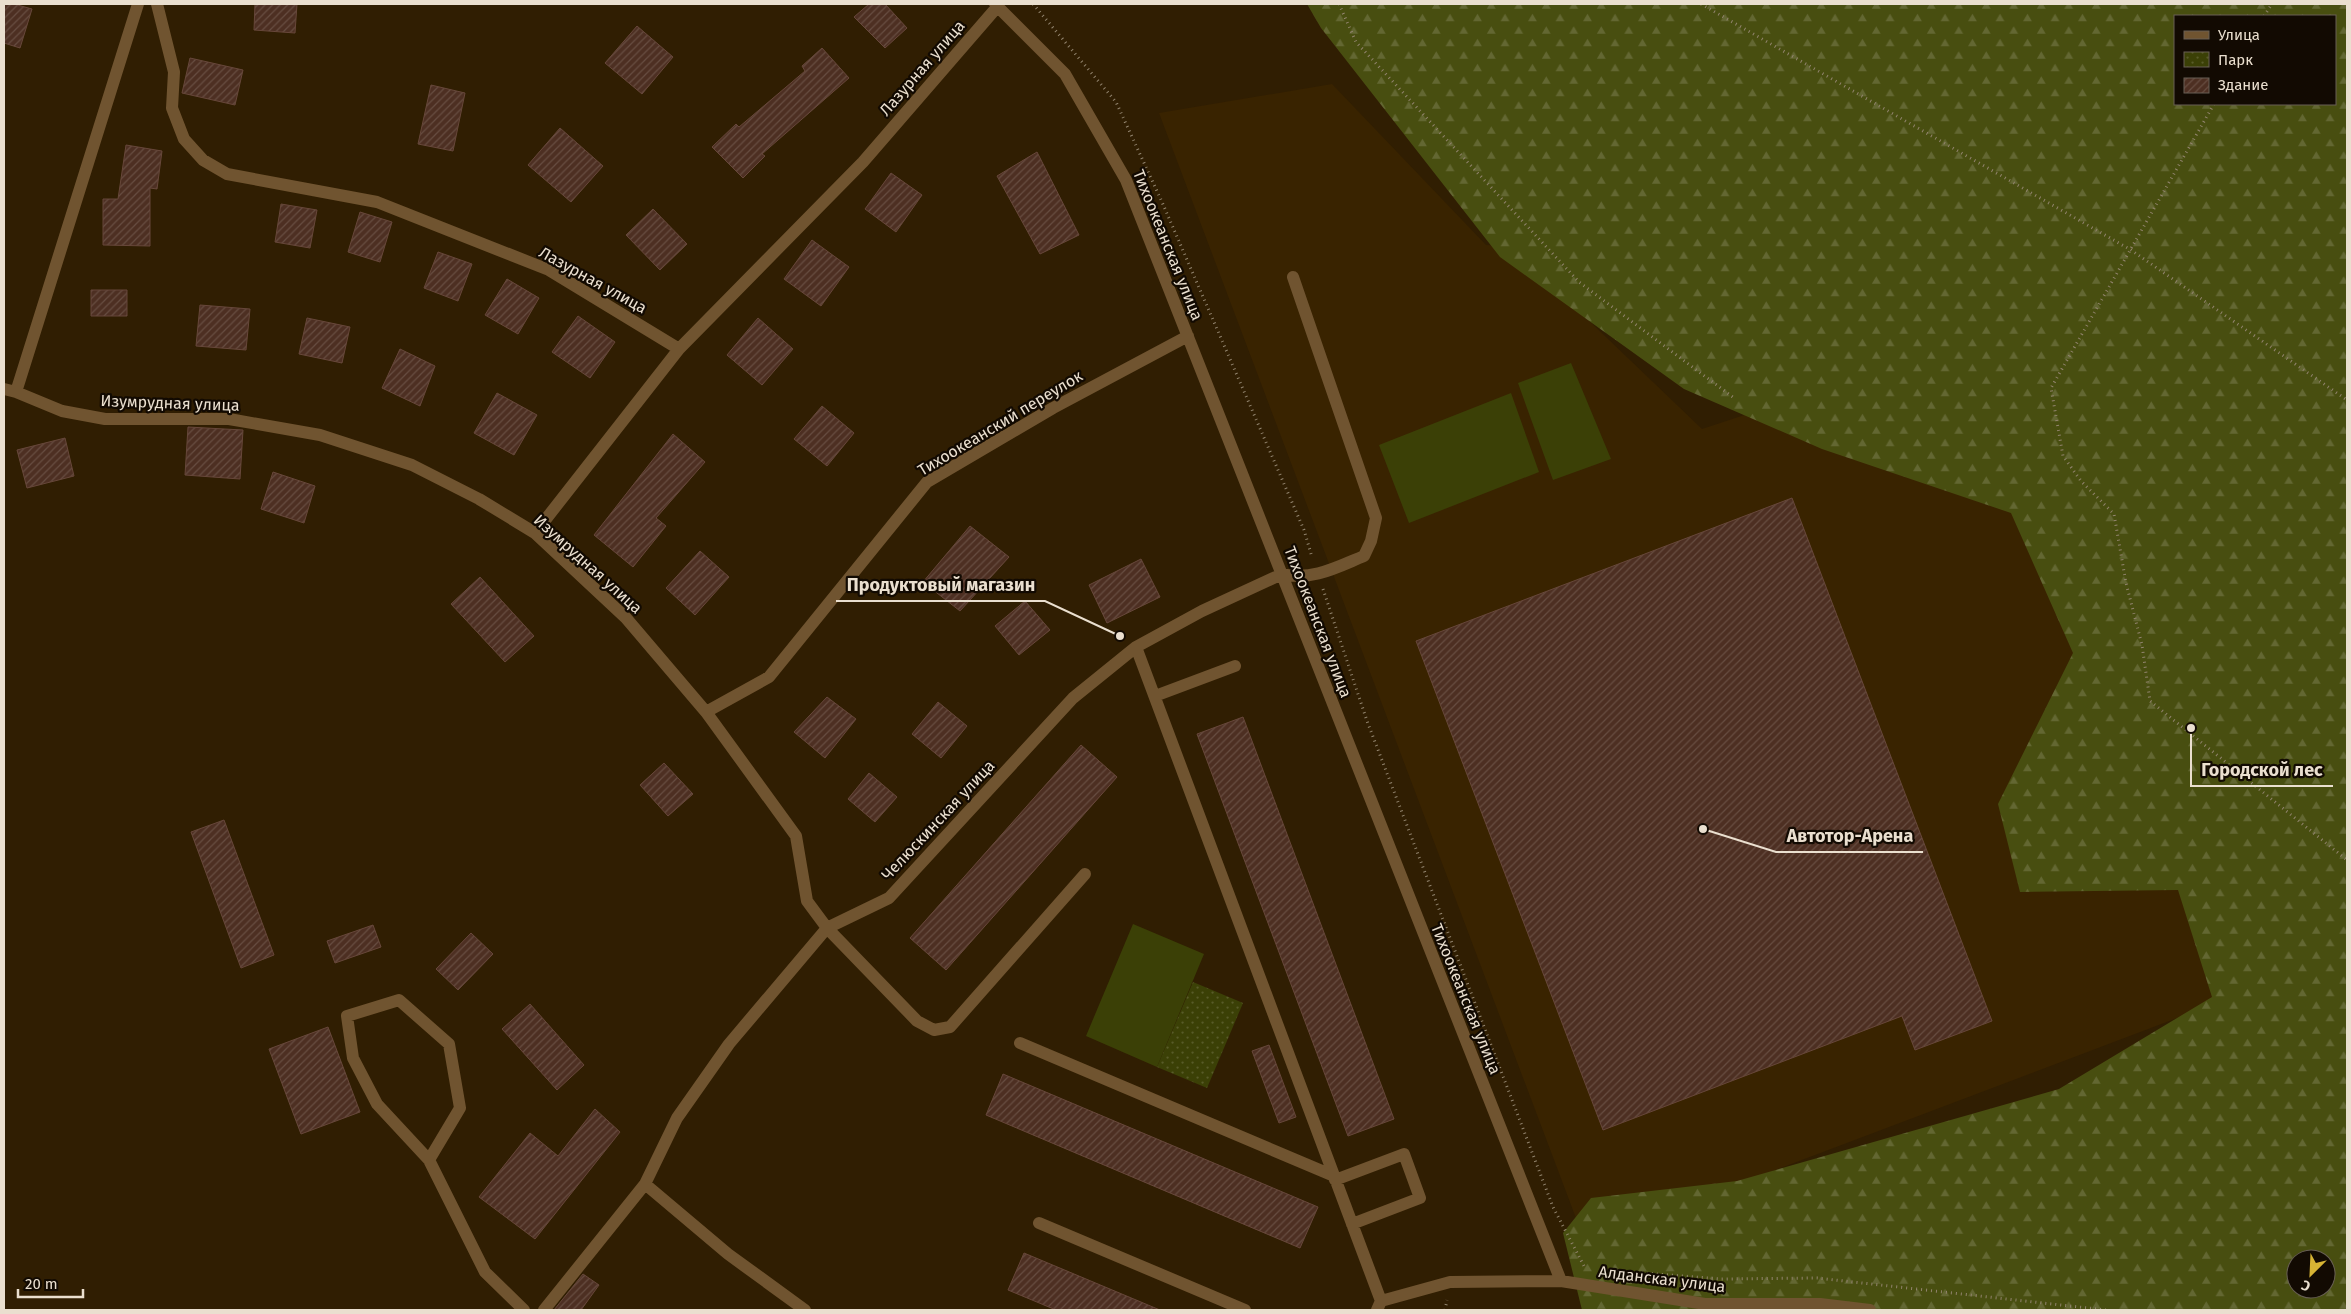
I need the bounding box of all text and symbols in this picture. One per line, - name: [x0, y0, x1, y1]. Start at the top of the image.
- legend: [2174, 15, 2336, 105]
- street label: Лазурная улица: [875, 16, 969, 120]
- text: Улица: [2218, 26, 2260, 44]
- text: Парк: [2218, 51, 2253, 69]
- text: Здание: [2218, 76, 2268, 94]
- street label: Тихоокеанская улица: [1129, 167, 1207, 323]
- street label: Лазурная улица: [536, 243, 650, 317]
- street label: Тихоокеанский переулок: [914, 366, 1086, 480]
- street label: Изумрудная улица: [100, 391, 240, 415]
- street label: Изумрудная улица: [530, 510, 646, 618]
- street label: Тихоокеанская улица: [1280, 544, 1356, 700]
- callout: Продуктовый магазин: [836, 568, 1045, 601]
- text: Продуктовый магазин: [847, 574, 1035, 596]
- callout: Городской лес: [2191, 753, 2333, 786]
- street label: Челюскинская улица: [877, 756, 999, 884]
- text: Городской лес: [2201, 759, 2323, 781]
- callout: Автотор-Арена: [1776, 819, 1923, 852]
- text: Автотор-Арена: [1786, 825, 1913, 847]
- street label: Тихоокеанская улица: [1427, 921, 1505, 1077]
- north arrow: [2286, 1249, 2336, 1299]
- street label: Алданская улица: [1598, 1262, 1726, 1296]
- scale bar: [18, 1266, 82, 1298]
- text: 20 m: [25, 1275, 58, 1293]
- text: С: [2299, 1276, 2313, 1295]

